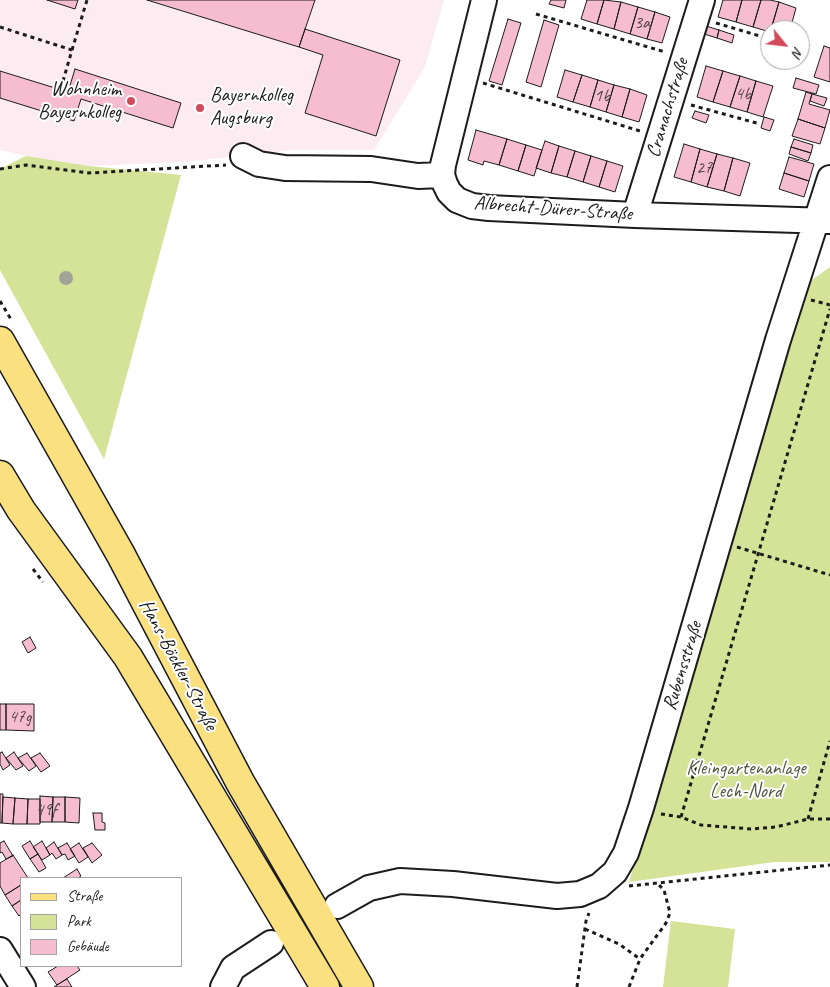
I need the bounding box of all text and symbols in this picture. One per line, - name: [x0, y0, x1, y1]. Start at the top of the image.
- house number: 3a: [634, 12, 650, 34]
- north arrow: [760, 20, 810, 70]
- text: N: [788, 44, 807, 60]
- street label: Cranachstraße: [642, 56, 694, 160]
- place label: Wohnheim Bayernkolleg: [38, 78, 121, 125]
- house number: 4b: [735, 83, 751, 105]
- place label: Bayernkolleg Augsburg: [210, 84, 293, 131]
- house number: 1b: [594, 85, 610, 107]
- marker: Wohnheim Bayernkolleg: [125, 95, 137, 107]
- marker: Bayernkolleg Augsburg: [194, 102, 206, 114]
- house number: 27: [696, 157, 712, 179]
- street label: Albrecht-Dürer-Straße: [473, 191, 633, 227]
- street label: Hans-Böckler-Straße: [133, 595, 223, 735]
- street label: Rubensstraße: [658, 619, 708, 713]
- house number: 47g: [9, 706, 31, 728]
- park label: Kleingartenanlage Lech-Nord: [686, 757, 806, 804]
- house number: 49f: [35, 799, 57, 821]
- legend: [20, 877, 182, 967]
- text: Straße: [67, 887, 102, 906]
- text: Park: [67, 912, 91, 931]
- text: Gebäude: [67, 937, 109, 956]

